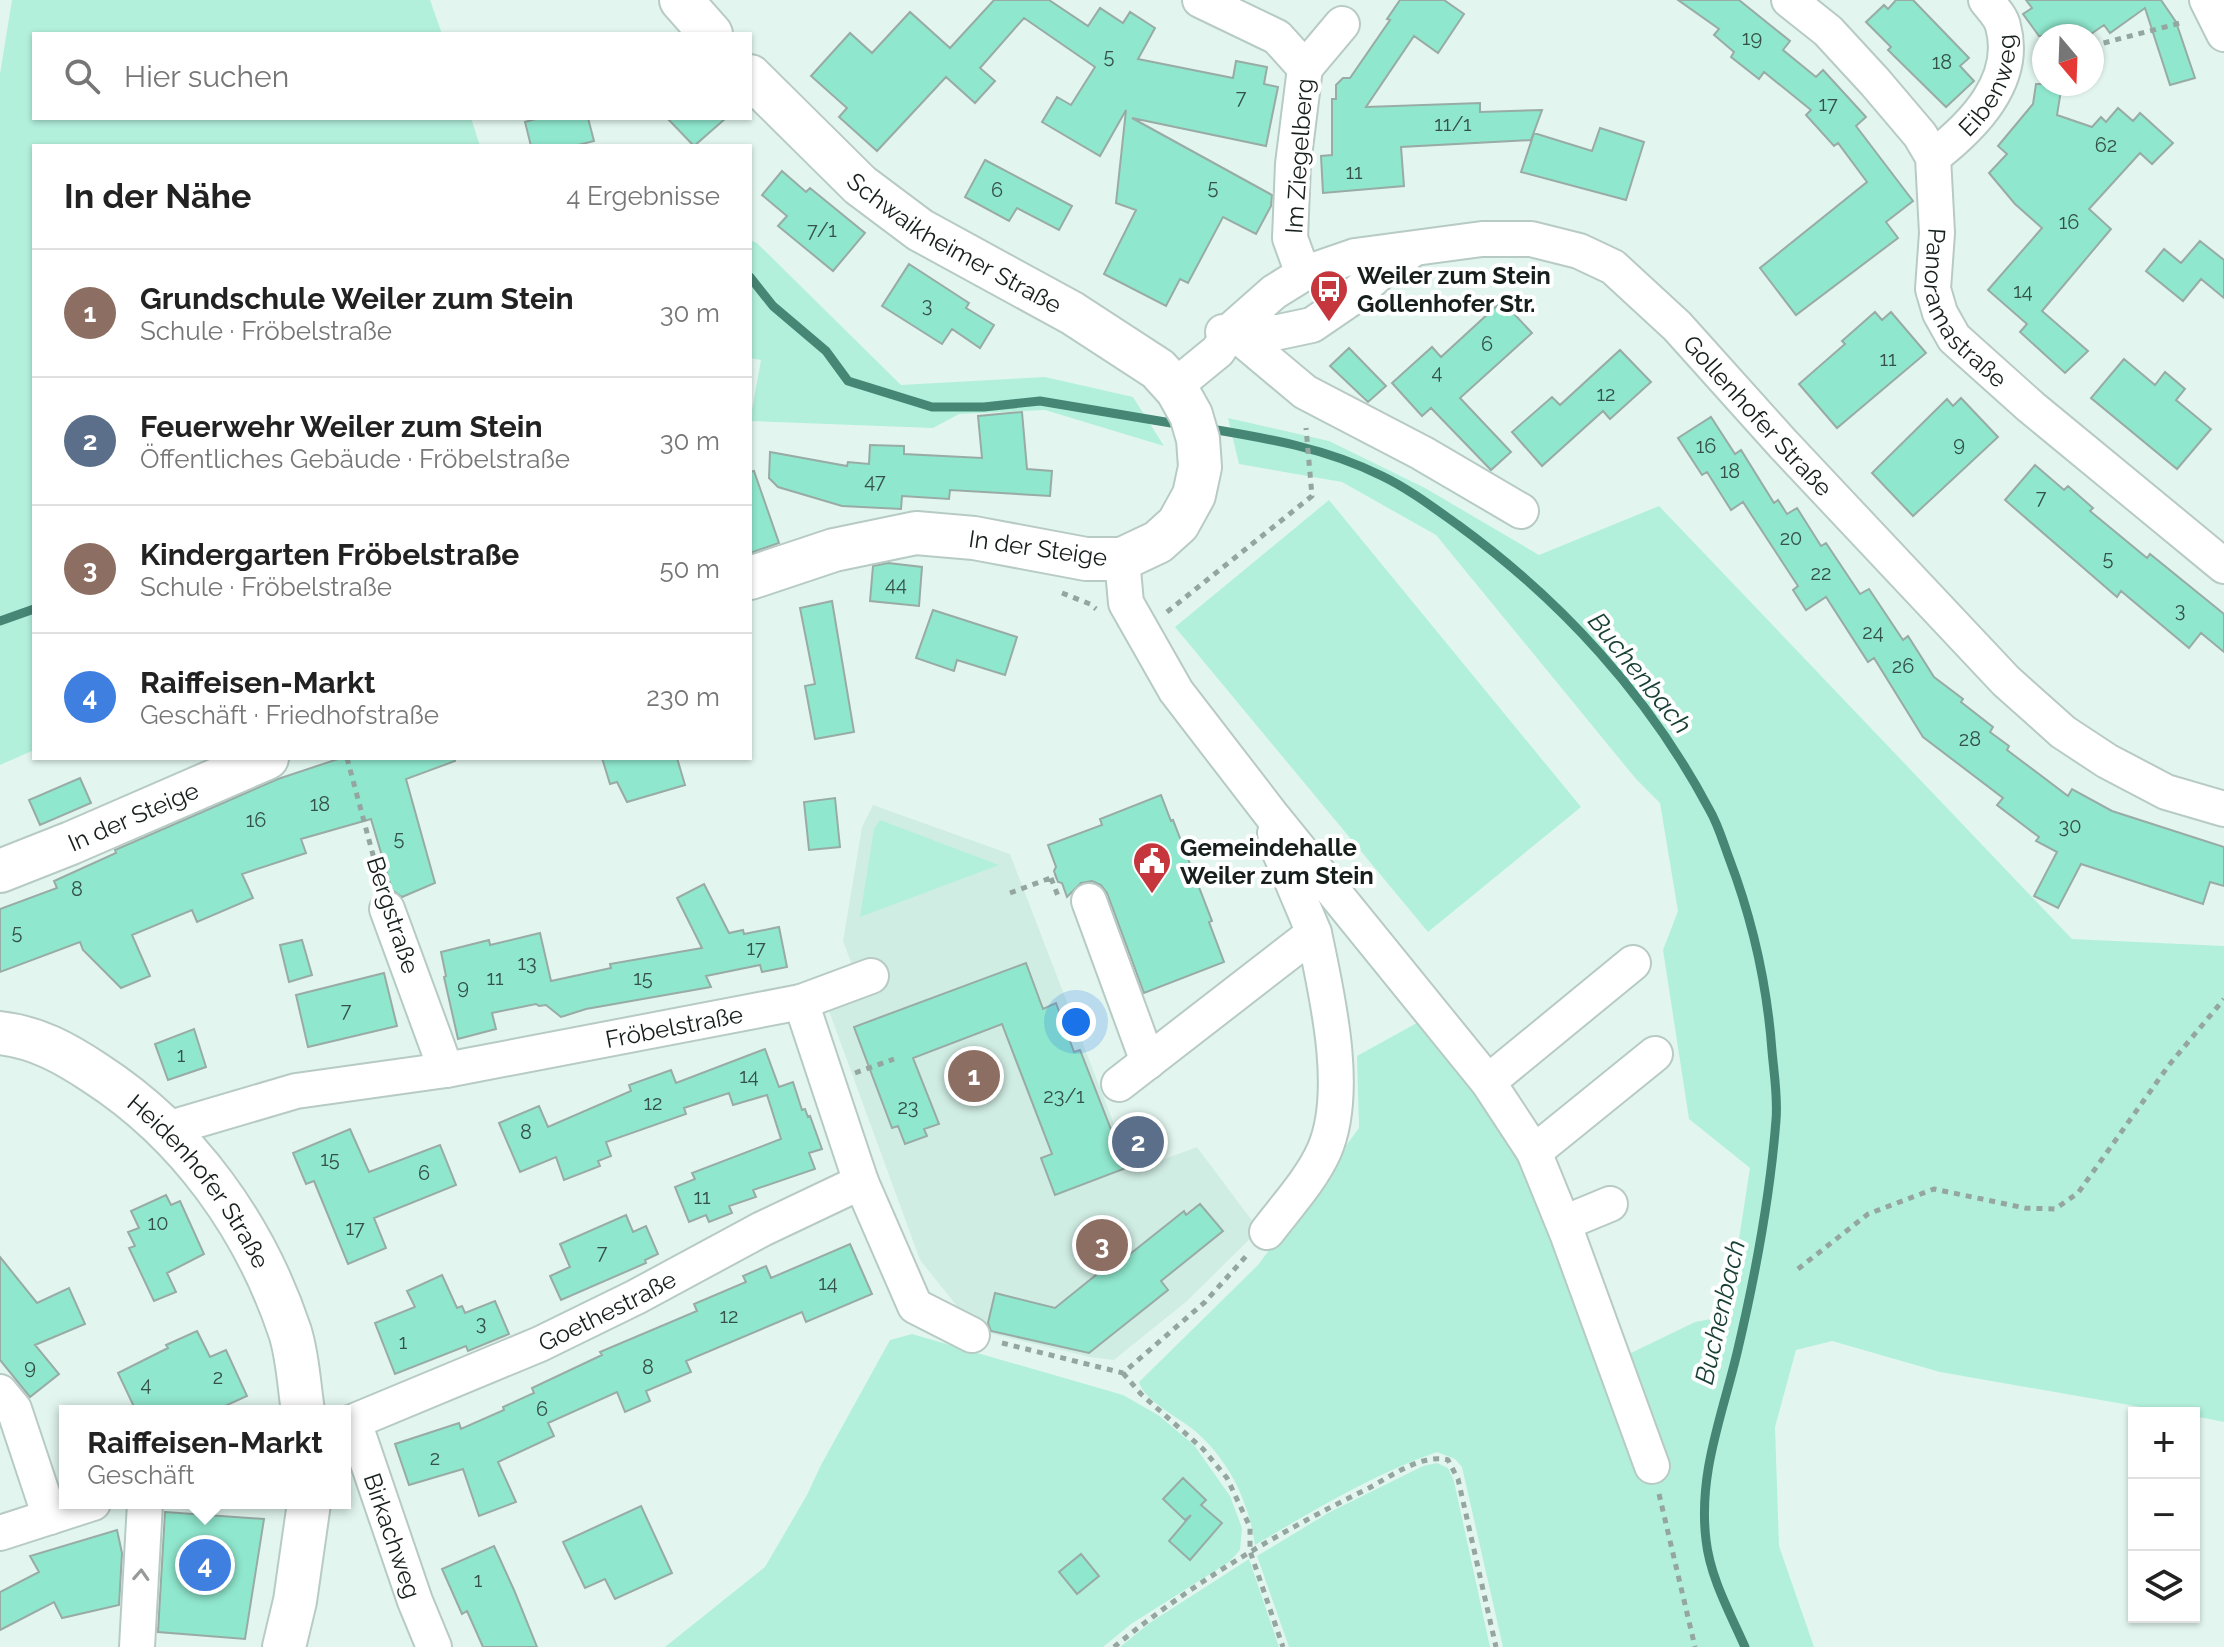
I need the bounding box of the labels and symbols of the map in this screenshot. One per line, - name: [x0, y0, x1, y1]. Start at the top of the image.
- north arrow: [2032, 24, 2104, 96]
- house number: 19: [1742, 26, 1762, 50]
- street label: Eibenweg: [1952, 33, 2021, 142]
- house number: 5: [1104, 44, 1115, 68]
- house number: 18: [1932, 50, 1952, 74]
- street label: Im Ziegelberg: [1279, 77, 1319, 235]
- house number: 7: [1236, 85, 1247, 109]
- house number: 17: [1818, 92, 1838, 116]
- house number: 11/1: [1434, 112, 1472, 136]
- house number: 62: [2095, 133, 2117, 157]
- house number: 11: [1345, 160, 1363, 184]
- street label: Schwaikheimer Straße: [841, 166, 1067, 319]
- house number: 5: [1208, 175, 1219, 199]
- house number: 6: [991, 178, 1003, 202]
- house number: 16: [2059, 210, 2079, 234]
- house number: 7/1: [807, 218, 837, 242]
- street label: Panoramastraße: [1918, 227, 2013, 393]
- place label: Weiler zum Stein Gollenhofer Str.: [1357, 261, 1551, 318]
- bus stop icon: Weiler zum Stein Gollenhofer Str.: [1308, 268, 1350, 323]
- house number: 14: [2013, 279, 2033, 303]
- house number: 3: [922, 293, 932, 317]
- street label: Gollenhofer Straße: [1678, 329, 1839, 502]
- house number: 6: [1481, 332, 1493, 356]
- house number: 11: [1879, 347, 1897, 371]
- house number: 4: [1432, 360, 1443, 384]
- house number: 12: [1597, 382, 1615, 406]
- house number: 9: [1953, 432, 1965, 456]
- house number: 16: [1696, 434, 1716, 458]
- house number: 18: [1720, 459, 1740, 483]
- house number: 47: [864, 469, 886, 493]
- house number: 7: [2036, 485, 2047, 509]
- street label: In der Steige: [967, 524, 1109, 572]
- house number: 20: [1780, 526, 1802, 550]
- house number: 5: [2103, 546, 2114, 570]
- house number: 22: [1811, 561, 1831, 585]
- house number: 44: [885, 572, 907, 596]
- house number: 3: [2175, 598, 2185, 622]
- water label: Buchenbach: [1582, 606, 1698, 740]
- house number: 24: [1862, 620, 1884, 644]
- house number: 26: [1892, 654, 1914, 678]
- house number: 28: [1959, 727, 1981, 751]
- street label: In der Steige: [63, 775, 203, 857]
- house number: 18: [310, 792, 330, 816]
- house number: 16: [246, 808, 266, 832]
- house number: 30: [2059, 814, 2081, 838]
- house number: 5: [394, 826, 405, 850]
- place label: Gemeindehalle Weiler zum Stein: [1180, 833, 1374, 890]
- public building icon: Gemeindehalle Weiler zum Stein: [1131, 840, 1173, 895]
- street label: Bergstraße: [360, 853, 426, 977]
- house number: 8: [71, 877, 83, 901]
- house number: 5: [12, 920, 23, 944]
- house number: 17: [746, 936, 766, 960]
- house number: 13: [517, 951, 537, 975]
- house number: 11: [486, 966, 504, 990]
- house number: 15: [633, 966, 653, 990]
- house number: 9: [457, 975, 469, 999]
- house number: 7: [341, 998, 352, 1022]
- street label: Fröbelstraße: [603, 999, 745, 1054]
- your location: [1056, 1002, 1096, 1042]
- house number: 1: [177, 1043, 186, 1067]
- pin: 1: [948, 1046, 1000, 1106]
- house number: 14: [739, 1064, 759, 1088]
- house number: 23/1: [1043, 1084, 1085, 1108]
- street label: Heidenhofer Straße: [122, 1088, 276, 1273]
- house number: 12: [644, 1091, 662, 1115]
- house number: 23: [897, 1095, 919, 1119]
- pin: 2: [1112, 1112, 1164, 1172]
- house number: 8: [520, 1120, 532, 1144]
- house number: 15: [320, 1147, 340, 1171]
- house number: 6: [418, 1161, 430, 1185]
- house number: 11: [693, 1185, 711, 1209]
- house number: 10: [148, 1211, 168, 1235]
- pin: 3: [1076, 1215, 1128, 1275]
- house number: 17: [345, 1216, 365, 1240]
- water label: Buchenbach: [1689, 1237, 1751, 1387]
- house number: 7: [597, 1240, 608, 1264]
- street label: Goethestraße: [533, 1264, 681, 1357]
- house number: 14: [818, 1271, 838, 1295]
- house number: 12: [720, 1304, 738, 1328]
- house number: 3: [476, 1311, 486, 1335]
- house number: 1: [399, 1330, 408, 1354]
- house number: 9: [24, 1355, 36, 1379]
- house number: 8: [642, 1355, 654, 1379]
- house number: 2: [213, 1365, 223, 1389]
- house number: 4: [141, 1372, 152, 1396]
- house number: 6: [536, 1397, 548, 1421]
- house number: 2: [430, 1446, 440, 1470]
- street label: Birkachweg: [358, 1469, 427, 1602]
- pin: 4: [179, 1535, 231, 1595]
- one-way arrow: [132, 1568, 149, 1581]
- house number: 1: [474, 1568, 483, 1592]

